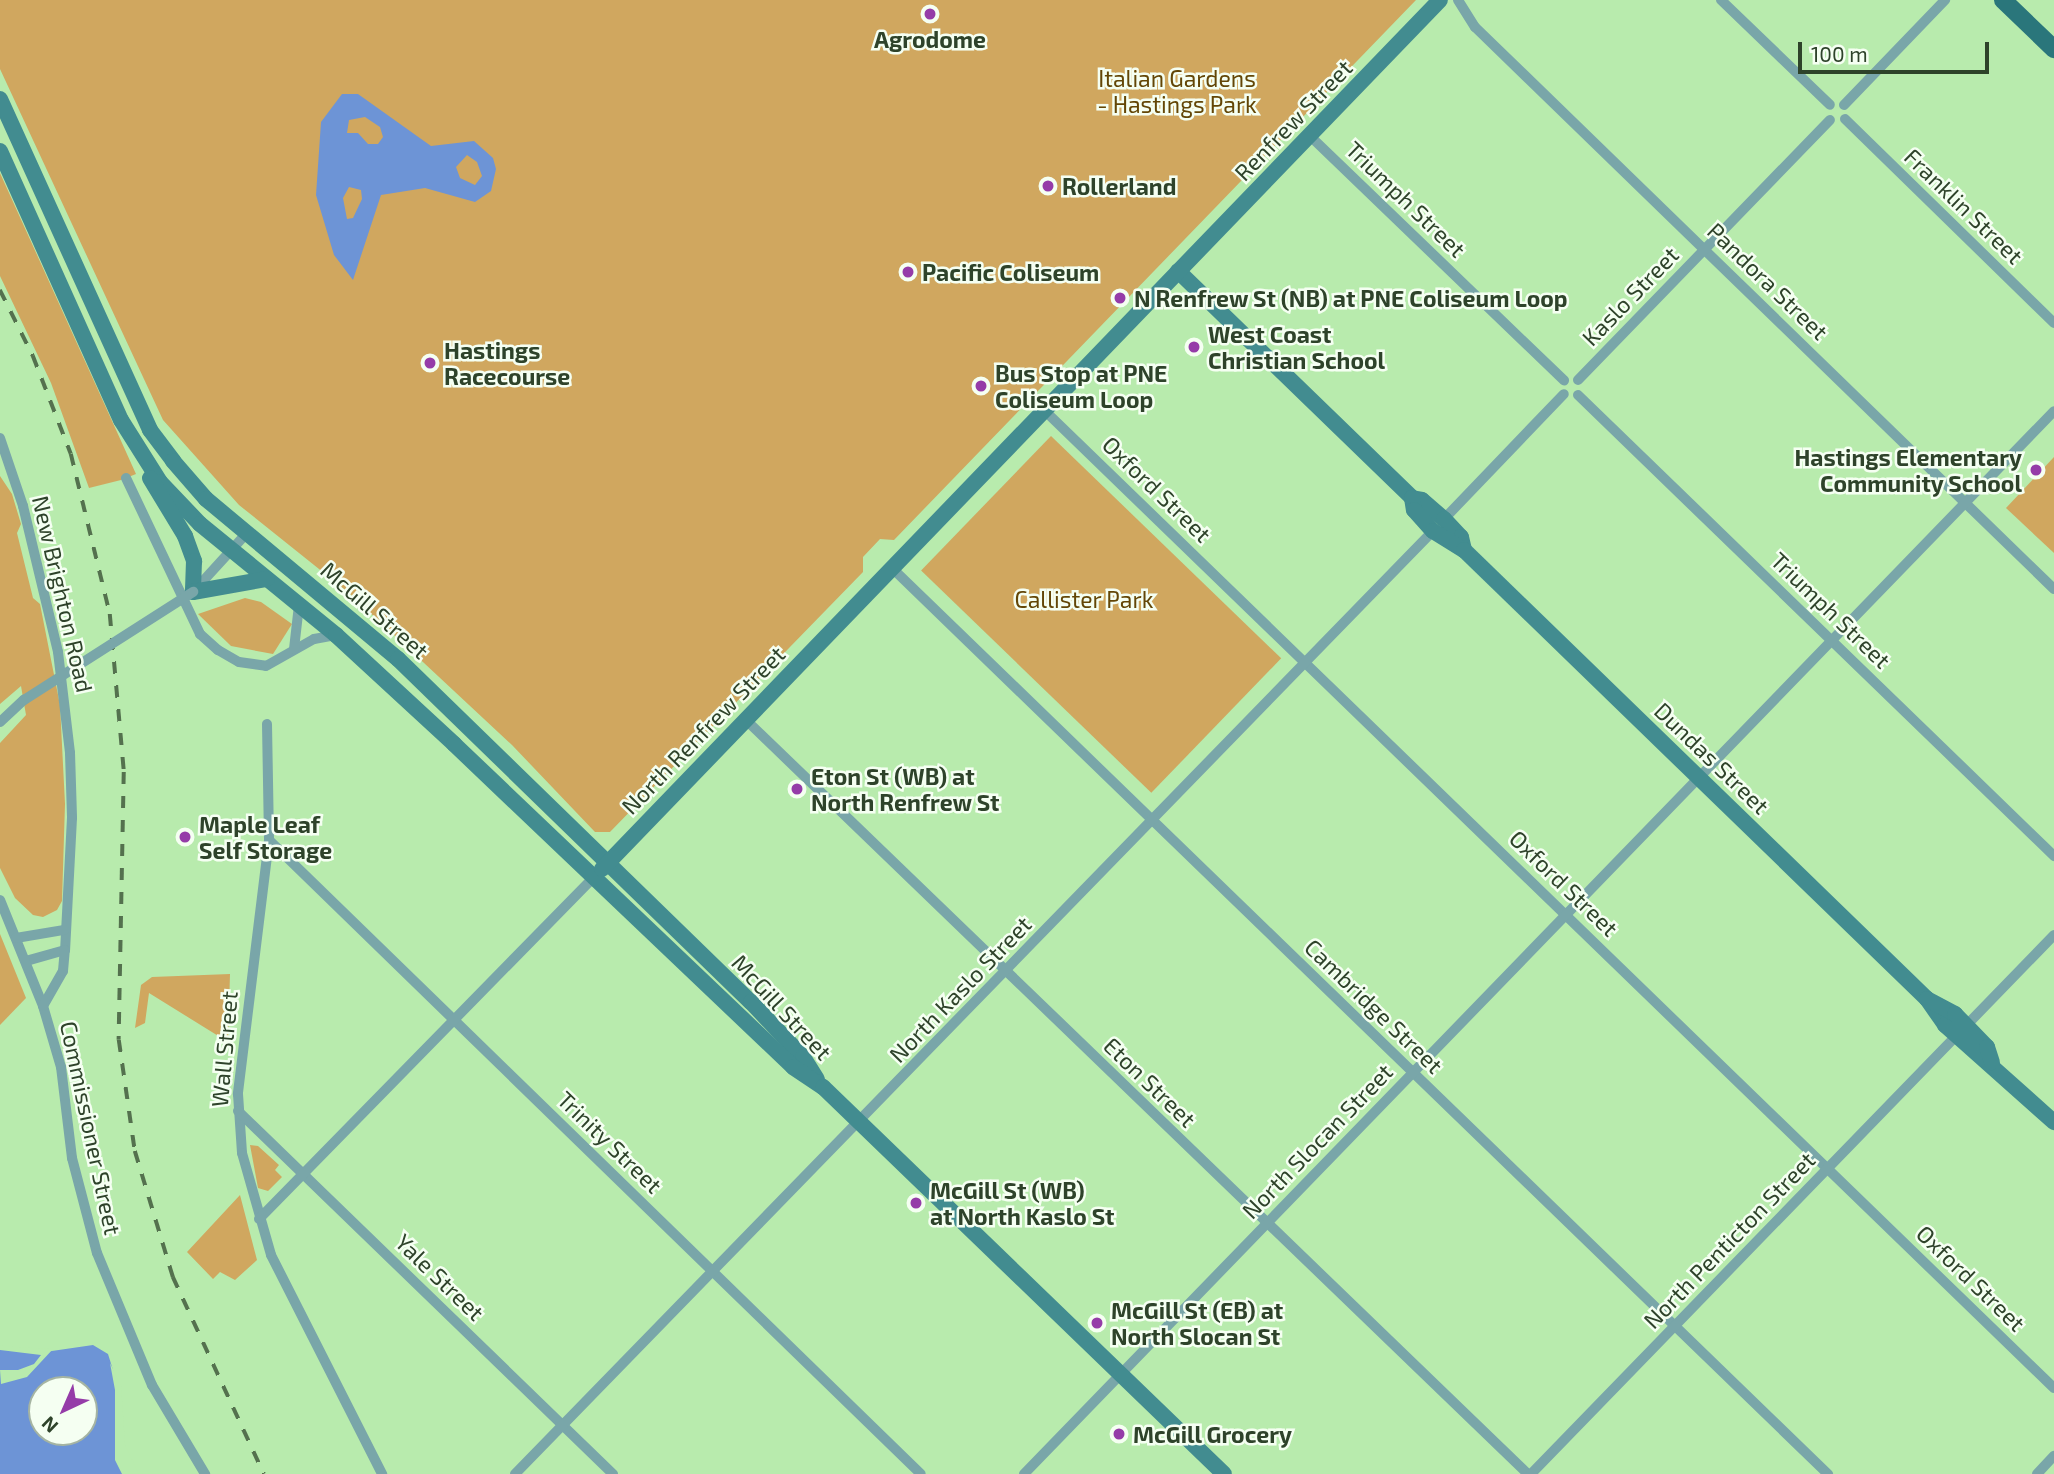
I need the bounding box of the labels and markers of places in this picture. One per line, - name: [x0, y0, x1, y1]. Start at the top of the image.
- marker: Agrodome: [922, 6, 938, 22]
- place label: Agrodome: [874, 25, 986, 53]
- place label: Rollerland: [1062, 172, 1176, 200]
- marker: Rollerland: [1040, 178, 1056, 194]
- place label: Pacific Coliseum: [922, 258, 1099, 286]
- marker: Pacific Coliseum: [900, 264, 916, 280]
- place label: N Renfrew St (NB) at PNE Coliseum Loop: [1134, 284, 1568, 312]
- marker: N Renfrew St (NB) at PNE Coliseum Loop: [1112, 290, 1128, 306]
- place label: West Coast Christian School: [1208, 320, 1385, 374]
- place label: Hastings Racecourse: [444, 336, 570, 390]
- marker: West Coast Christian School: [1186, 339, 1202, 355]
- marker: Hastings Racecourse: [422, 355, 438, 371]
- place label: Bus Stop at PNE Coliseum Loop: [995, 359, 1167, 413]
- marker: Bus Stop at PNE Coliseum Loop: [973, 378, 989, 394]
- place label: Hastings Elementary Community School: [1794, 443, 2022, 497]
- marker: Hastings Elementary Community School: [2028, 462, 2044, 478]
- place label: Eton St (WB) at North Renfrew St: [811, 762, 1000, 816]
- marker: Eton St (WB) at North Renfrew St: [789, 781, 805, 797]
- place label: Maple Leaf Self Storage: [199, 810, 333, 864]
- marker: Maple Leaf Self Storage: [177, 829, 193, 845]
- place label: McGill St (WB) at North Kaslo St: [930, 1176, 1115, 1230]
- marker: McGill St (WB) at North Kaslo St: [908, 1195, 924, 1211]
- place label: McGill St (EB) at North Slocan St: [1111, 1296, 1284, 1350]
- marker: McGill St (EB) at North Slocan St: [1089, 1315, 1105, 1331]
- place label: McGill Grocery: [1133, 1420, 1293, 1448]
- marker: McGill Grocery: [1111, 1426, 1127, 1442]

